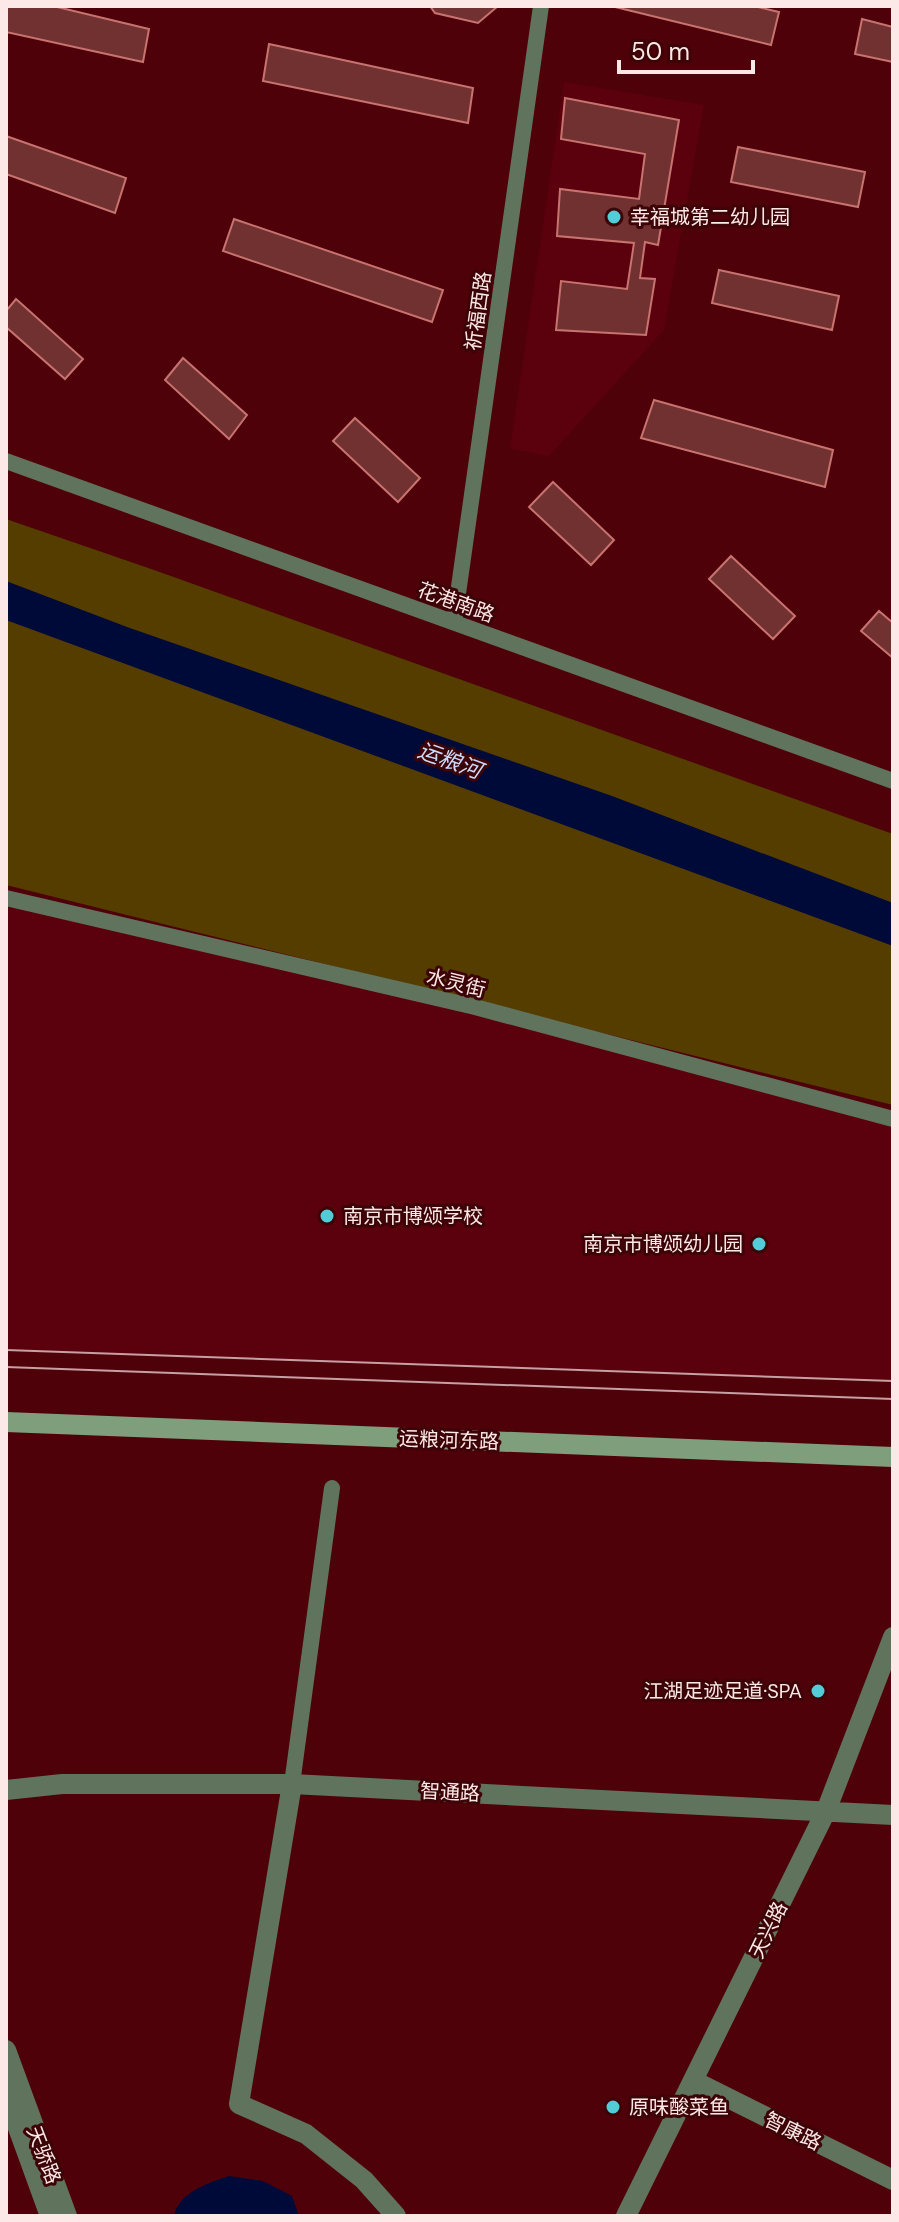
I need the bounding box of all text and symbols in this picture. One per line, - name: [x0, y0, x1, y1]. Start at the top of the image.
- scale bar: [619, 24, 753, 74]
- text: 50 m: [631, 36, 690, 67]
- place label: 幸福城第二幼儿园: [630, 204, 790, 230]
- marker: 幸福城第二幼儿园: [605, 208, 623, 226]
- street label: 祈福西路: [460, 270, 496, 352]
- street label: 花港南路: [414, 576, 498, 628]
- water label: 运粮河: [414, 736, 490, 787]
- street label: 水灵街: [424, 963, 488, 1003]
- place label: 南京市博颂学校: [343, 1203, 483, 1229]
- marker: 南京市博颂学校: [318, 1207, 336, 1225]
- place label: 南京市博颂幼儿园: [583, 1231, 743, 1257]
- marker: 南京市博颂幼儿园: [750, 1235, 768, 1253]
- street label: 运粮河东路: [399, 1425, 499, 1455]
- place label: 江湖足迹足道·SPA: [643, 1678, 802, 1704]
- marker: 江湖足迹足道·SPA: [809, 1682, 827, 1700]
- street label: 智通路: [419, 1777, 481, 1807]
- street label: 天兴路: [743, 1897, 793, 1963]
- place label: 原味酸菜鱼: [629, 2094, 729, 2120]
- marker: 原味酸菜鱼: [604, 2098, 622, 2116]
- street label: 智康路: [760, 2106, 826, 2156]
- street label: 天骄路: [21, 2122, 67, 2188]

